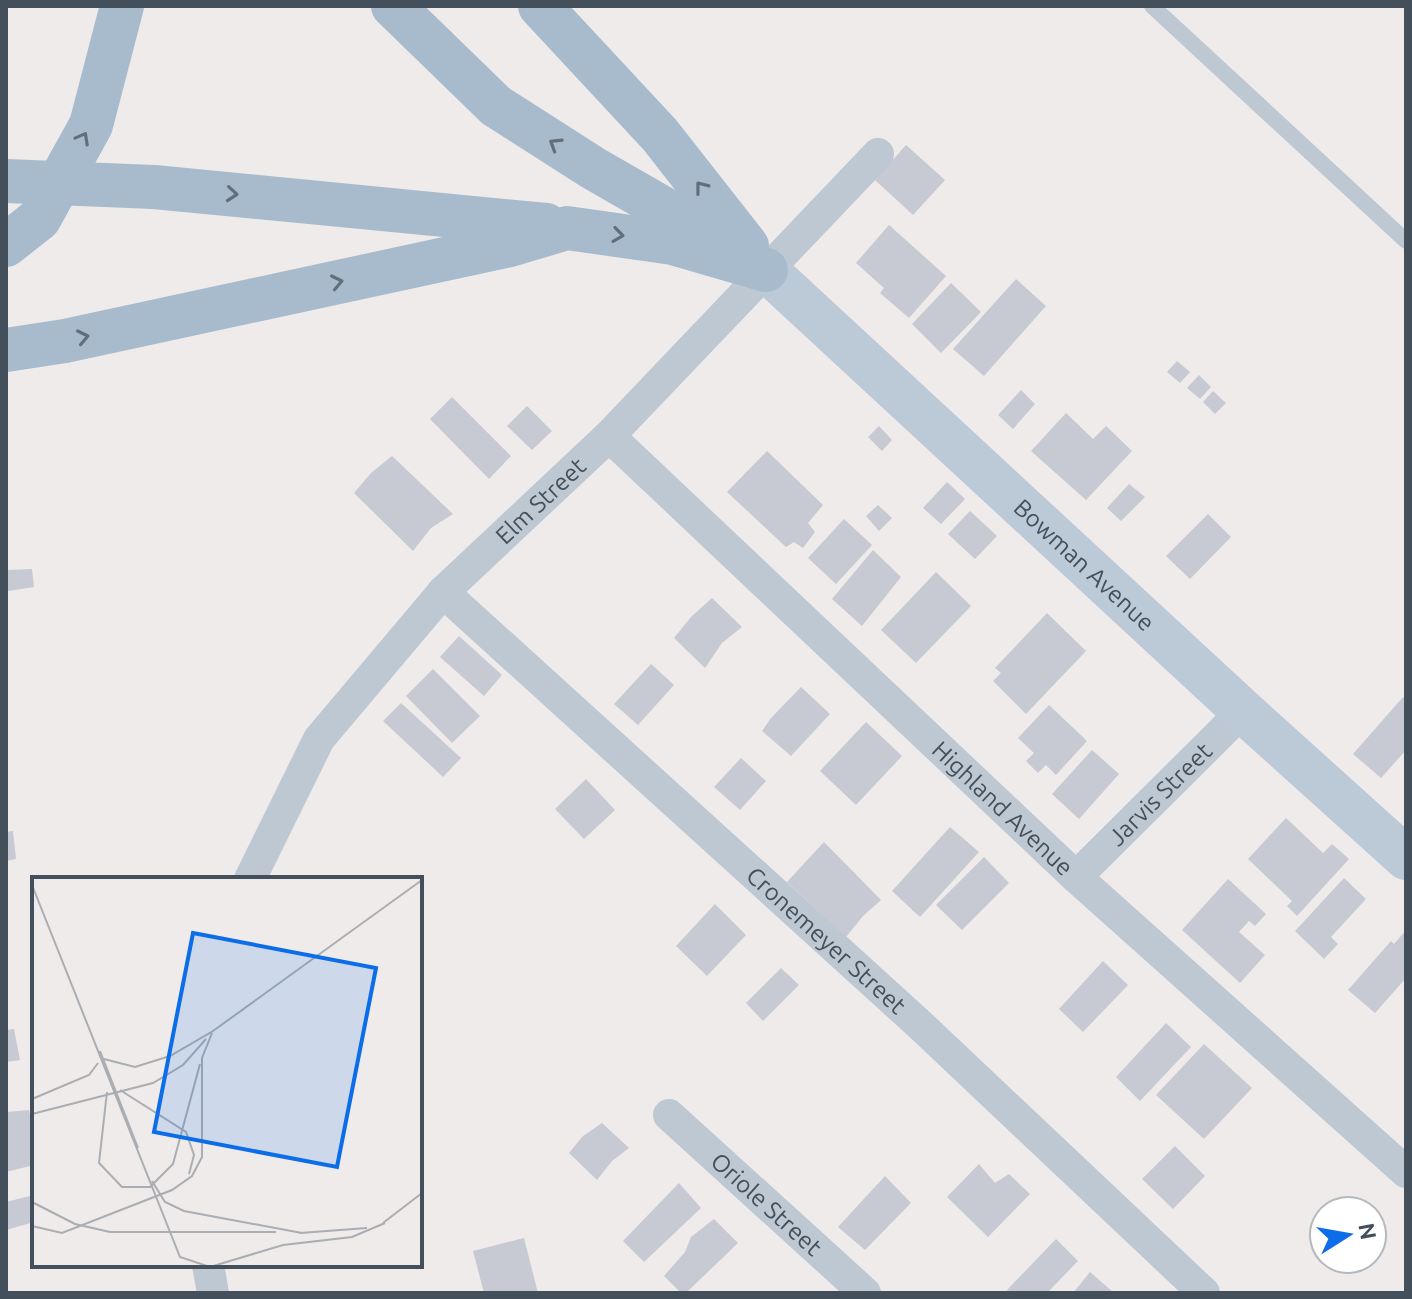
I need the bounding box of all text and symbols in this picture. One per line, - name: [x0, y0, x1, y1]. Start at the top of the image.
- one-way arrow: [74, 132, 89, 147]
- one-way arrow: [549, 138, 564, 153]
- one-way arrow: [696, 181, 710, 196]
- one-way arrow: [226, 186, 239, 203]
- one-way arrow: [611, 226, 625, 243]
- one-way arrow: [330, 274, 343, 291]
- one-way arrow: [76, 329, 89, 346]
- street label: Elm Street: [490, 452, 591, 549]
- street label: Bowman Avenue: [1009, 493, 1160, 636]
- street label: Highland Avenue: [927, 735, 1079, 881]
- street label: Jarvis Street: [1103, 737, 1217, 851]
- street label: Cronemeyer Street: [742, 861, 912, 1019]
- inset map: [32, 877, 422, 1267]
- street label: Oriole Street: [706, 1147, 828, 1261]
- north arrow: [1308, 1195, 1388, 1275]
- text: N: [1354, 1221, 1382, 1242]

